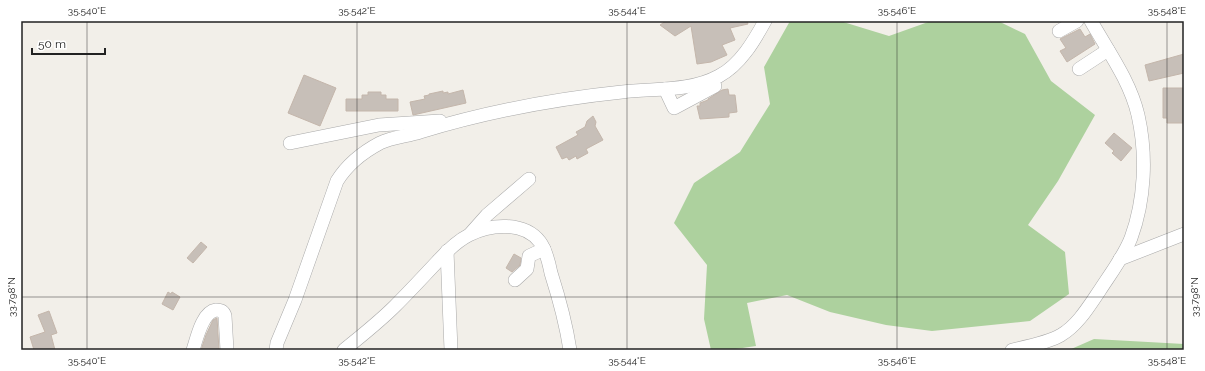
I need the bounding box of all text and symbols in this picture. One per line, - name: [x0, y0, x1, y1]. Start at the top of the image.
- text: 35.540°E: [68, 5, 106, 16]
- text: 35.542°E: [338, 5, 376, 16]
- text: 35.544°E: [608, 5, 646, 16]
- text: 35.546°E: [878, 5, 916, 16]
- text: 35.548°E: [1148, 5, 1186, 16]
- scale bar: [32, 30, 105, 56]
- text: 50 m: [38, 37, 66, 51]
- text: 33.798°N: [6, 277, 17, 317]
- text: 33.798°N: [1189, 277, 1200, 317]
- text: 35.540°E: [68, 355, 106, 366]
- text: 35.542°E: [338, 355, 376, 366]
- text: 35.544°E: [608, 355, 646, 366]
- text: 35.546°E: [878, 355, 916, 366]
- text: 35.548°E: [1148, 355, 1186, 366]

